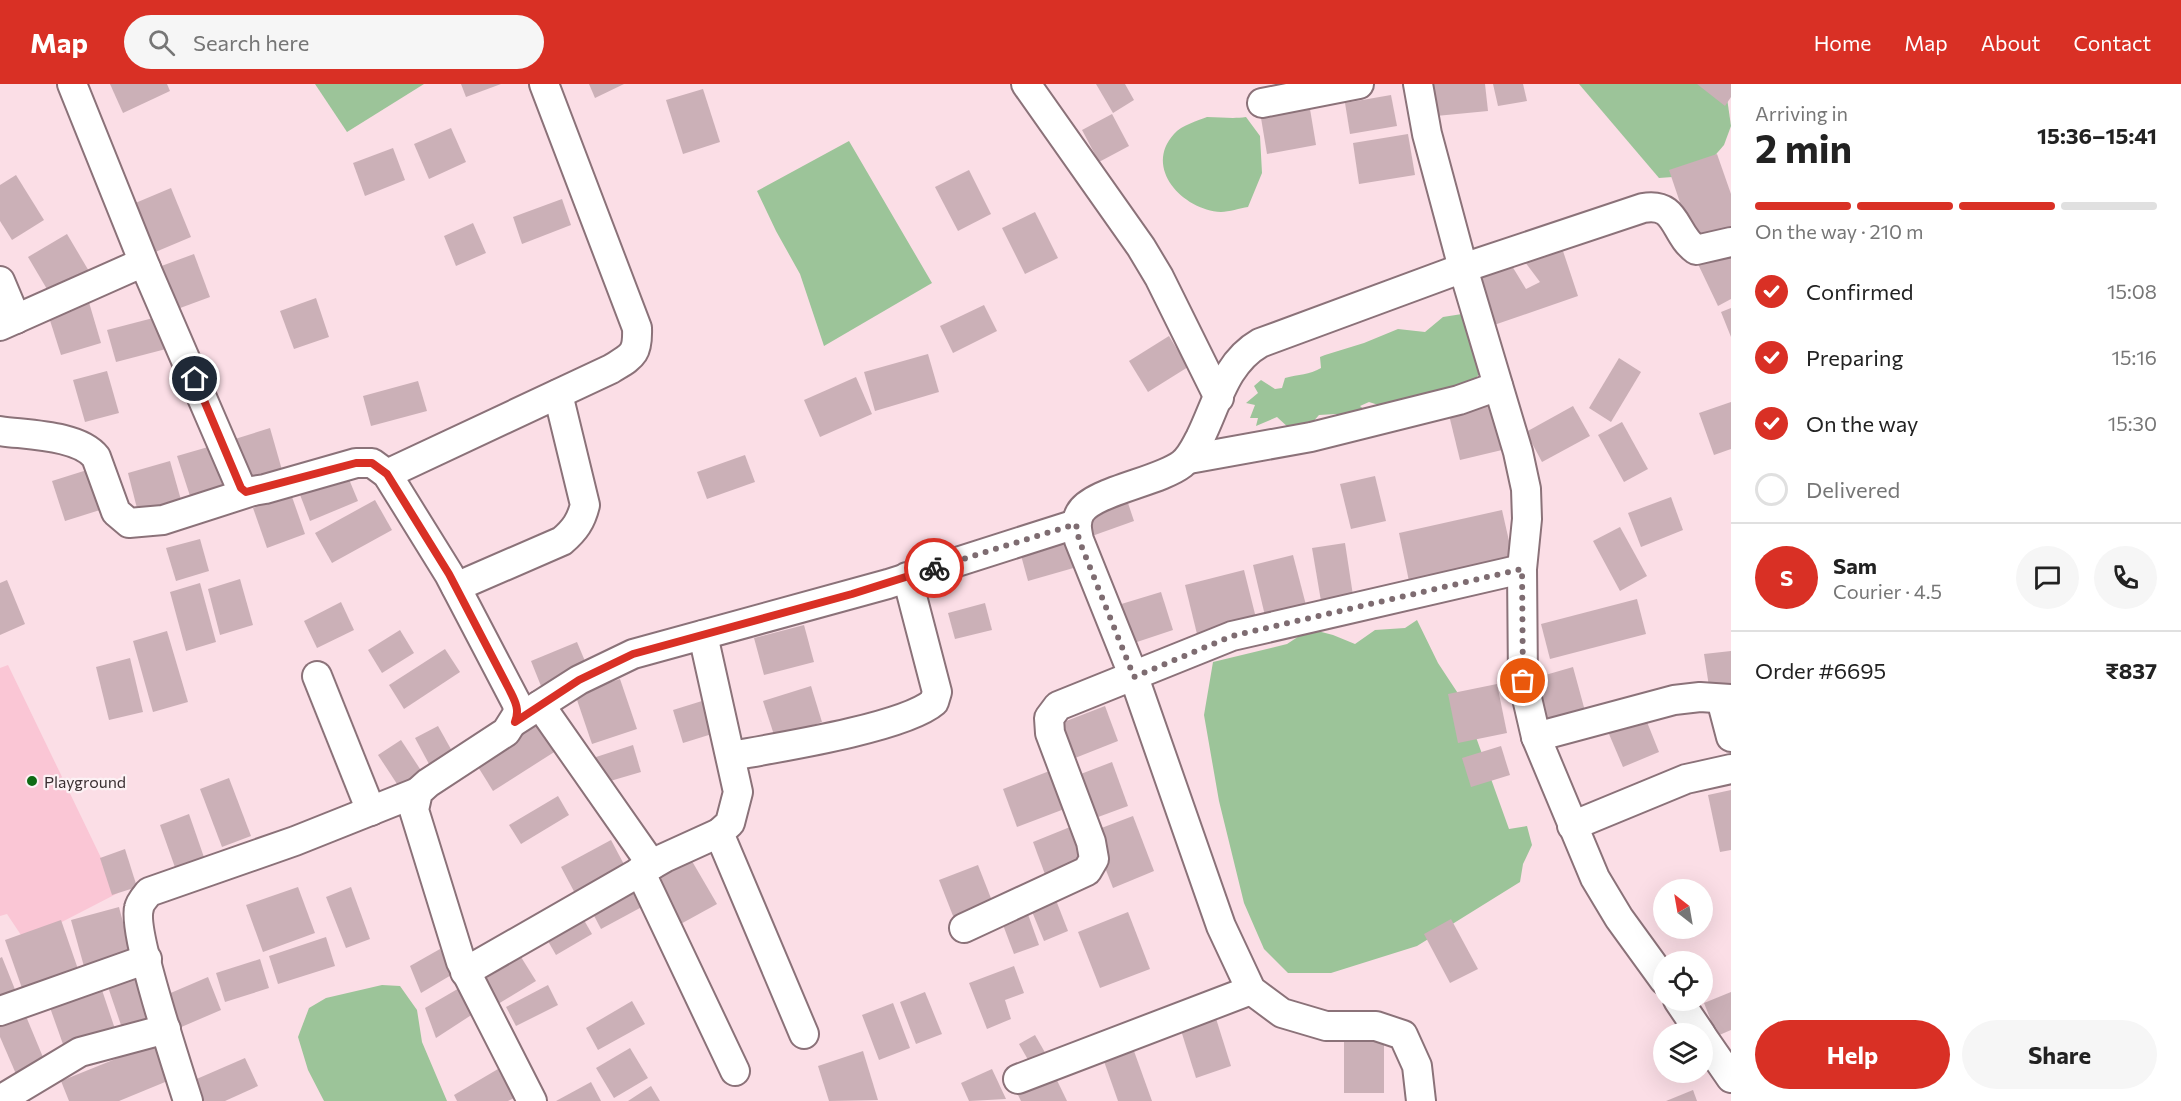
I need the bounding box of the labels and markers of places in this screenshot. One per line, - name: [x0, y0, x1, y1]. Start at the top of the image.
- pin: [169, 353, 220, 404]
- pin: [1497, 655, 1548, 706]
- place label: Playground: [44, 772, 126, 791]
- marker: Playground: [25, 774, 39, 788]

